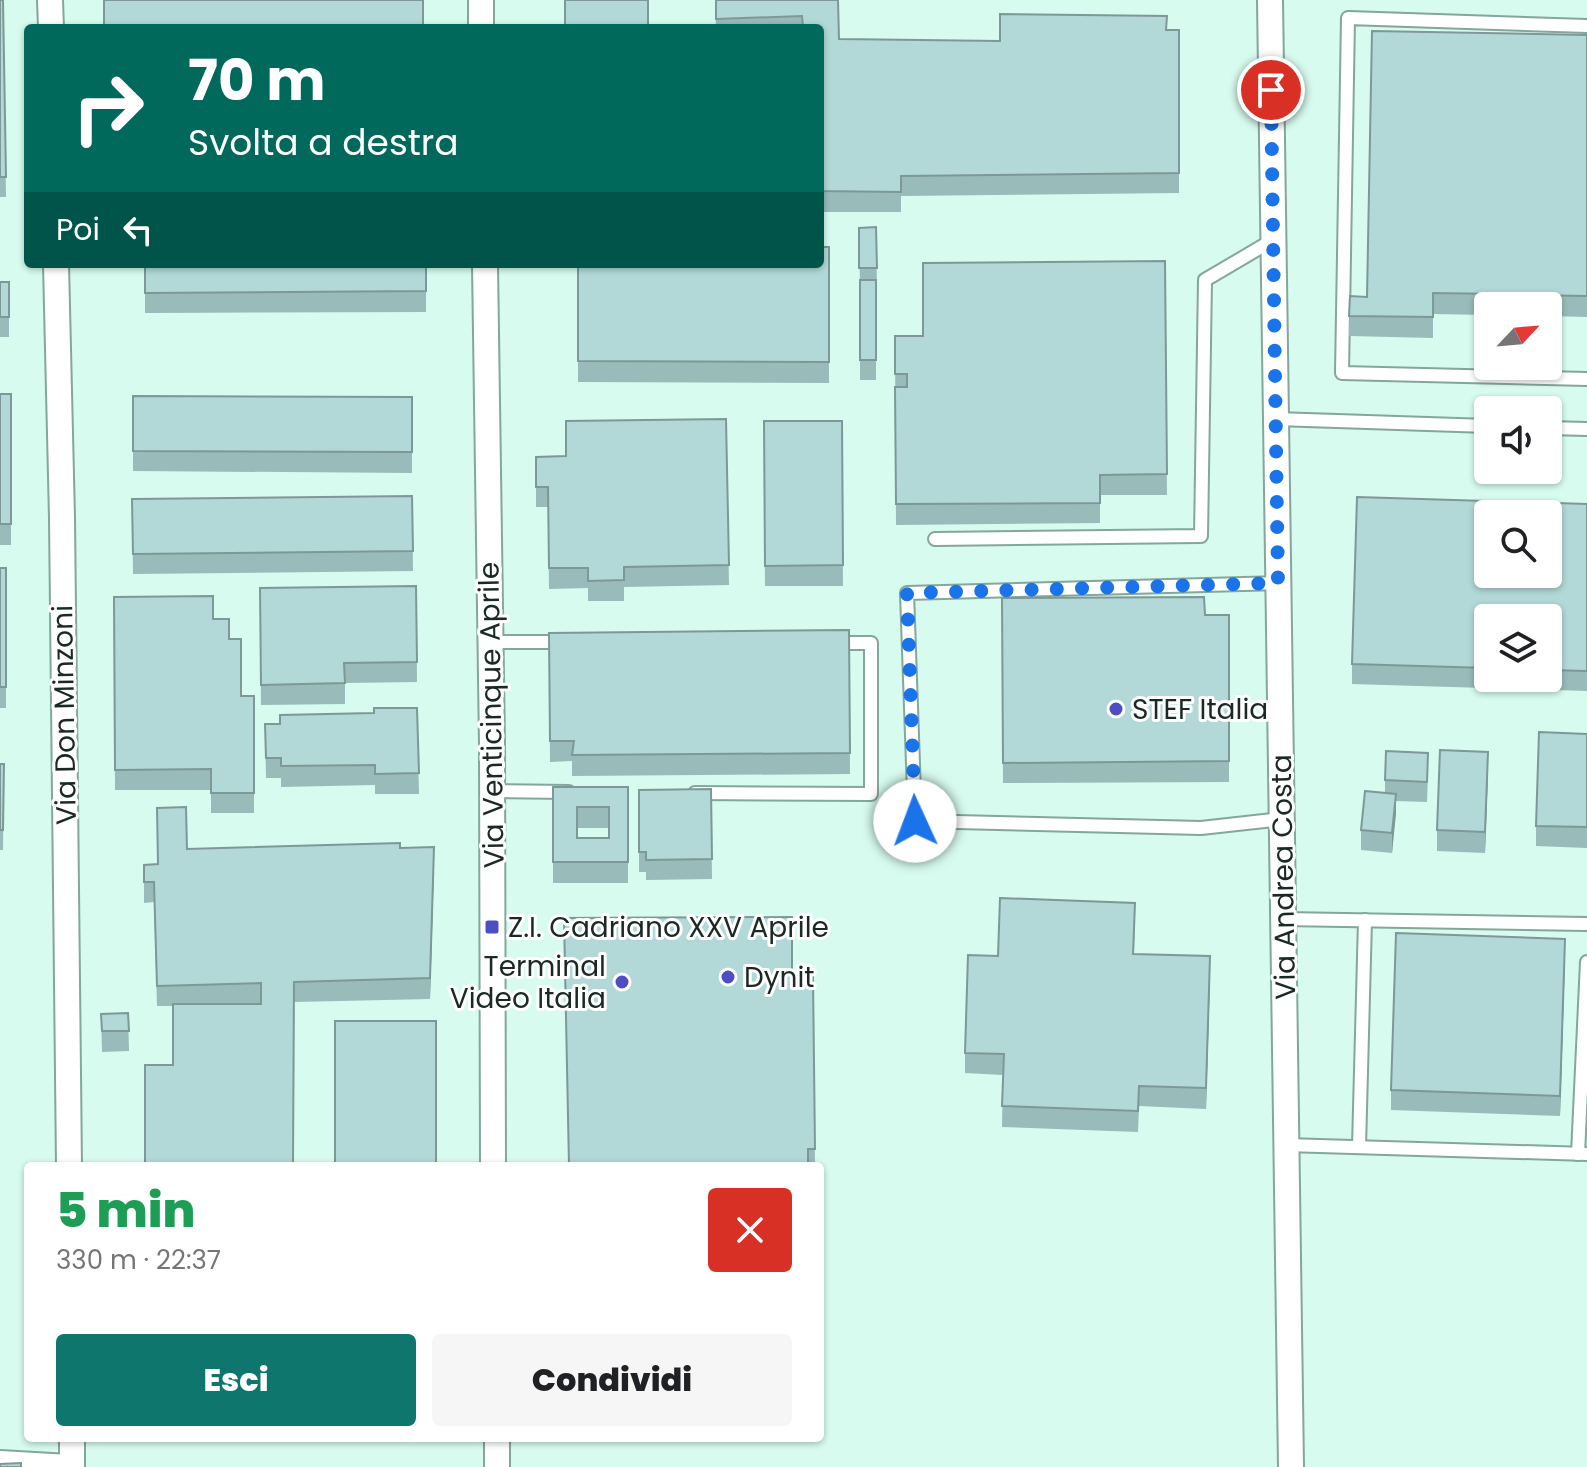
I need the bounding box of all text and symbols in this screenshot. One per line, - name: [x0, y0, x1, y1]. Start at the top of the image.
- text: 70 m: [188, 41, 326, 120]
- icon: right: [56, 56, 160, 160]
- pin: [1237, 56, 1305, 124]
- icon: arrive: [1249, 68, 1293, 112]
- text: Svolta a destra: [188, 117, 459, 168]
- text: Poi: [56, 208, 100, 251]
- icon: left: [116, 208, 160, 252]
- north arrow: [1474, 292, 1562, 380]
- map controls: [1474, 292, 1562, 692]
- button: sound: [1474, 396, 1562, 484]
- button: search: [1474, 500, 1562, 588]
- street label: Via Venticinque Aprile: [469, 561, 514, 869]
- button: layers: [1474, 604, 1562, 692]
- street label: Via Don Minzoni: [43, 605, 86, 825]
- place label: STEF Italia: [1132, 690, 1268, 729]
- marker: STEF Italia: [1107, 700, 1125, 718]
- street label: Via Andrea Costa: [1262, 754, 1305, 1000]
- position arrow: [873, 779, 957, 863]
- place label: Z.I. Cadriano XXV Aprile: [508, 908, 829, 947]
- marker: Z.I. Cadriano XXV Aprile: [483, 918, 501, 936]
- place label: Terminal Video Italia: [450, 947, 606, 1018]
- place label: Dynit: [744, 958, 815, 997]
- marker: Dynit: [719, 968, 737, 986]
- marker: Terminal Video Italia: [613, 973, 631, 991]
- text: 5 min: [56, 1177, 196, 1244]
- button: close: [708, 1188, 792, 1272]
- text: 330 m · 22:37: [56, 1242, 221, 1278]
- button: Esci: [56, 1334, 416, 1426]
- button: Condividi: [432, 1334, 792, 1426]

